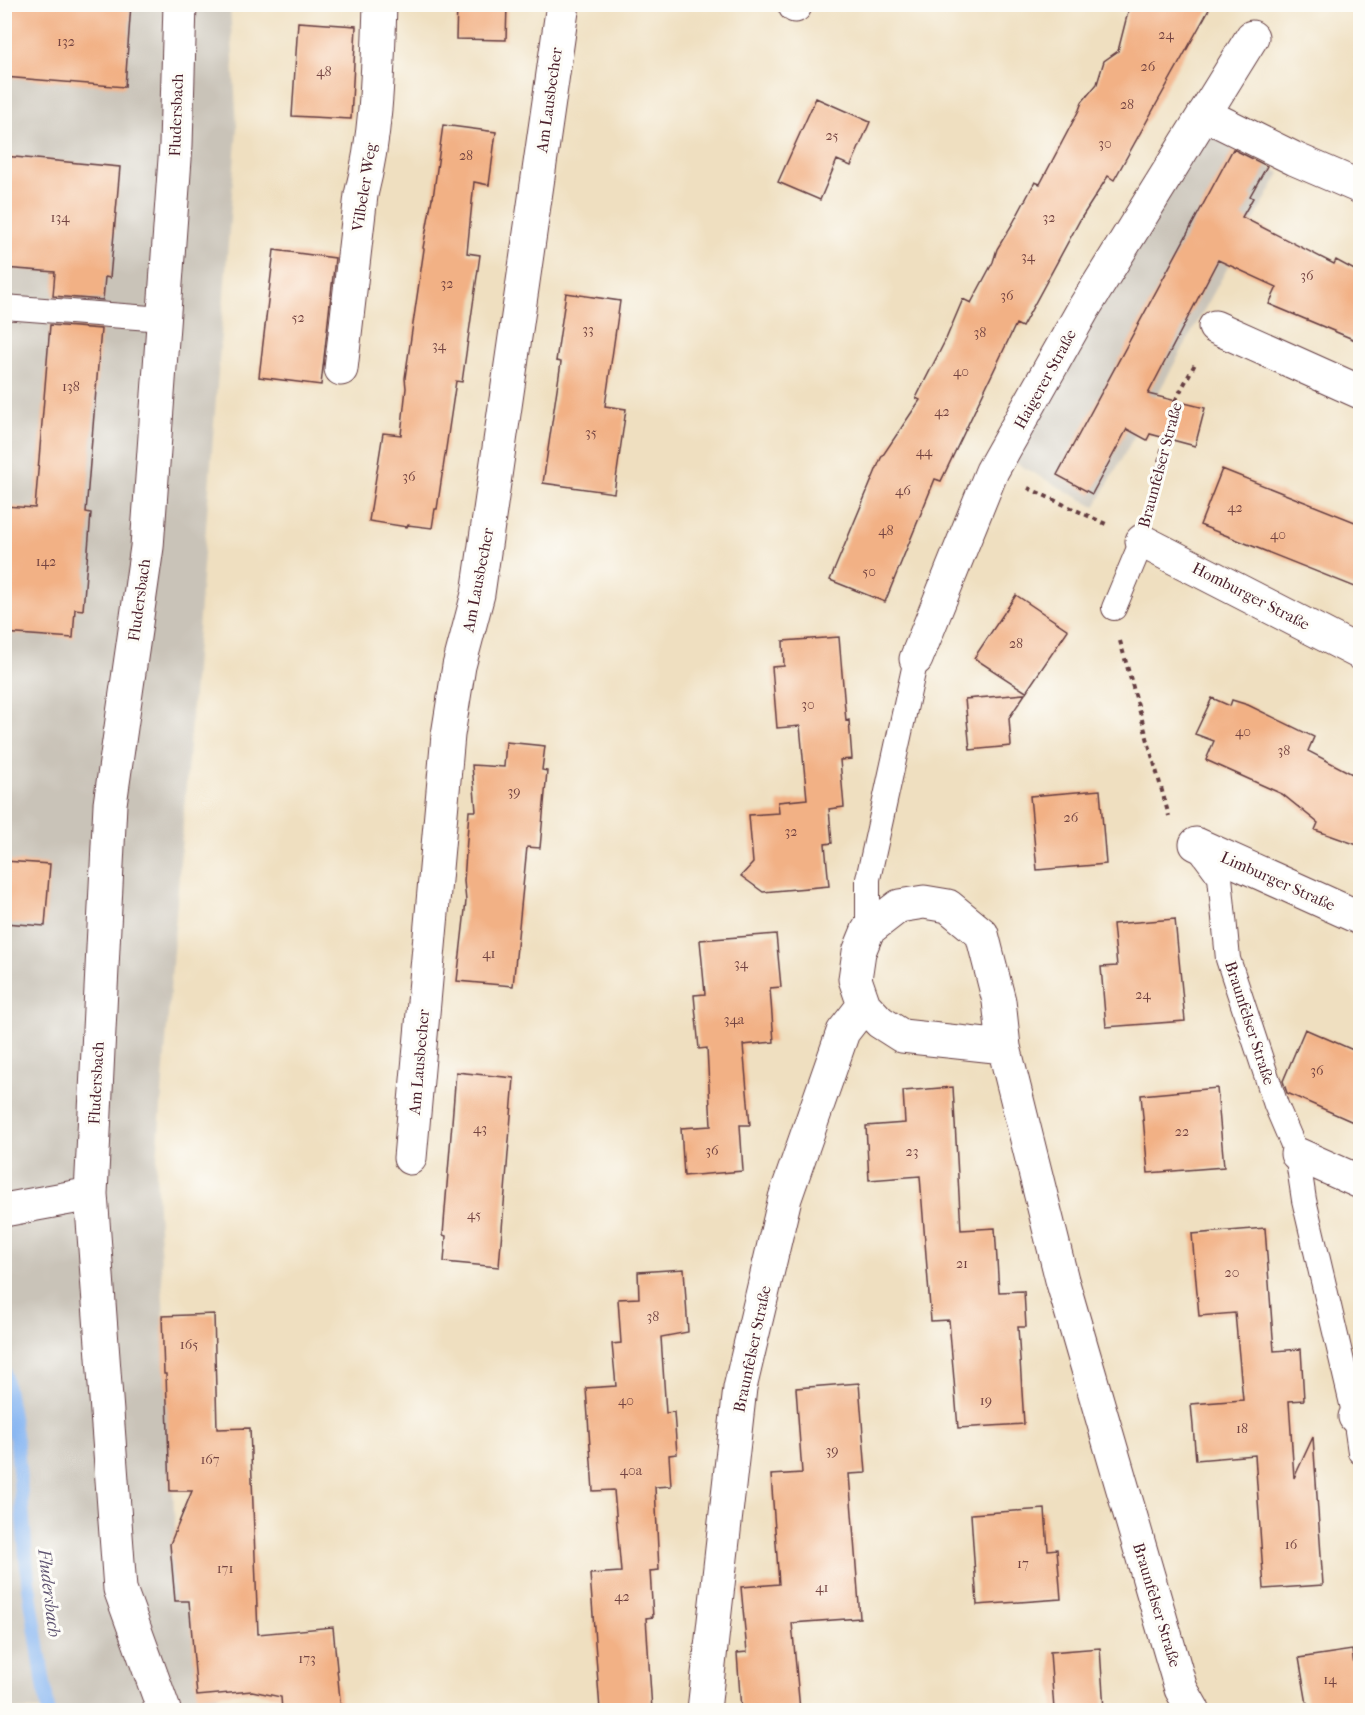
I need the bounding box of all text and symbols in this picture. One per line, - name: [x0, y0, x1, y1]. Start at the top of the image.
- house number: 24: [1158, 26, 1174, 43]
- house number: 132: [57, 33, 75, 50]
- street label: Am Lausbecher: [532, 46, 566, 155]
- house number: 26: [1141, 58, 1156, 75]
- house number: 48: [316, 63, 332, 80]
- street label: Fludersbach: [165, 73, 187, 157]
- house number: 28: [1120, 96, 1134, 113]
- house number: 25: [825, 127, 839, 144]
- house number: 30: [1098, 135, 1112, 152]
- street label: Vilbeler Weg: [347, 141, 380, 234]
- house number: 28: [459, 147, 473, 164]
- house number: 134: [50, 209, 70, 226]
- house number: 32: [1043, 209, 1055, 226]
- house number: 34: [1021, 248, 1036, 265]
- house number: 36: [1300, 267, 1314, 284]
- house number: 32: [441, 275, 453, 292]
- house number: 36: [1000, 287, 1014, 304]
- house number: 52: [291, 309, 305, 326]
- house number: 33: [582, 321, 594, 338]
- house number: 38: [974, 324, 986, 341]
- street label: Haigerer Straße: [1010, 326, 1080, 432]
- house number: 34: [432, 337, 447, 354]
- house number: 40: [953, 363, 969, 380]
- house number: 138: [62, 378, 80, 395]
- street label: Braunfelser Straße: [1134, 400, 1186, 530]
- house number: 42: [934, 403, 950, 420]
- house number: 35: [585, 424, 597, 441]
- house number: 44: [916, 443, 933, 460]
- house number: 36: [402, 468, 416, 485]
- house number: 46: [895, 482, 911, 499]
- house number: 42: [1227, 499, 1243, 516]
- house number: 48: [878, 522, 894, 539]
- street label: Am Lausbecher: [458, 526, 497, 635]
- house number: 40: [1270, 526, 1286, 543]
- house number: 142: [36, 553, 56, 570]
- street label: Fludersbach: [124, 558, 154, 642]
- street label: Homburger Straße: [1189, 558, 1313, 634]
- house number: 50: [862, 563, 876, 580]
- house number: 28: [1009, 635, 1023, 652]
- house number: 30: [801, 696, 815, 713]
- house number: 40: [1235, 723, 1251, 740]
- house number: 38: [1278, 742, 1290, 759]
- house number: 39: [507, 783, 521, 800]
- house number: 26: [1064, 809, 1079, 826]
- house number: 32: [785, 823, 797, 840]
- street label: Limburger Straße: [1218, 847, 1338, 915]
- house number: 41: [482, 945, 496, 962]
- house number: 34: [734, 955, 749, 972]
- street label: Braunfelser Straße: [1221, 959, 1279, 1087]
- house number: 24: [1135, 986, 1151, 1003]
- street label: Am Lausbecher: [405, 1008, 433, 1117]
- house number: 34a: [724, 1011, 745, 1028]
- street label: Fludersbach: [84, 1041, 108, 1125]
- house number: 36: [1310, 1062, 1324, 1079]
- house number: 43: [473, 1120, 487, 1137]
- house number: 22: [1175, 1123, 1189, 1140]
- house number: 36: [705, 1142, 719, 1159]
- house number: 23: [906, 1143, 918, 1160]
- house number: 45: [467, 1206, 481, 1223]
- house number: 21: [956, 1255, 968, 1272]
- house number: 20: [1225, 1264, 1239, 1281]
- street label: Braunfelser Straße: [729, 1284, 775, 1414]
- house number: 38: [647, 1308, 659, 1325]
- house number: 165: [180, 1336, 198, 1353]
- house number: 40: [618, 1392, 634, 1409]
- house number: 19: [980, 1392, 992, 1409]
- house number: 18: [1236, 1420, 1248, 1437]
- house number: 39: [825, 1442, 839, 1459]
- house number: 167: [200, 1451, 220, 1468]
- house number: 40a: [620, 1462, 643, 1479]
- house number: 16: [1285, 1536, 1298, 1553]
- street label: Braunfelser Straße: [1129, 1540, 1185, 1670]
- water label: Fludersbach: [33, 1547, 65, 1638]
- house number: 17: [1017, 1555, 1029, 1572]
- house number: 171: [217, 1560, 233, 1577]
- house number: 41: [815, 1579, 829, 1596]
- house number: 42: [614, 1588, 630, 1605]
- house number: 173: [298, 1650, 316, 1667]
- house number: 14: [1323, 1671, 1337, 1688]

